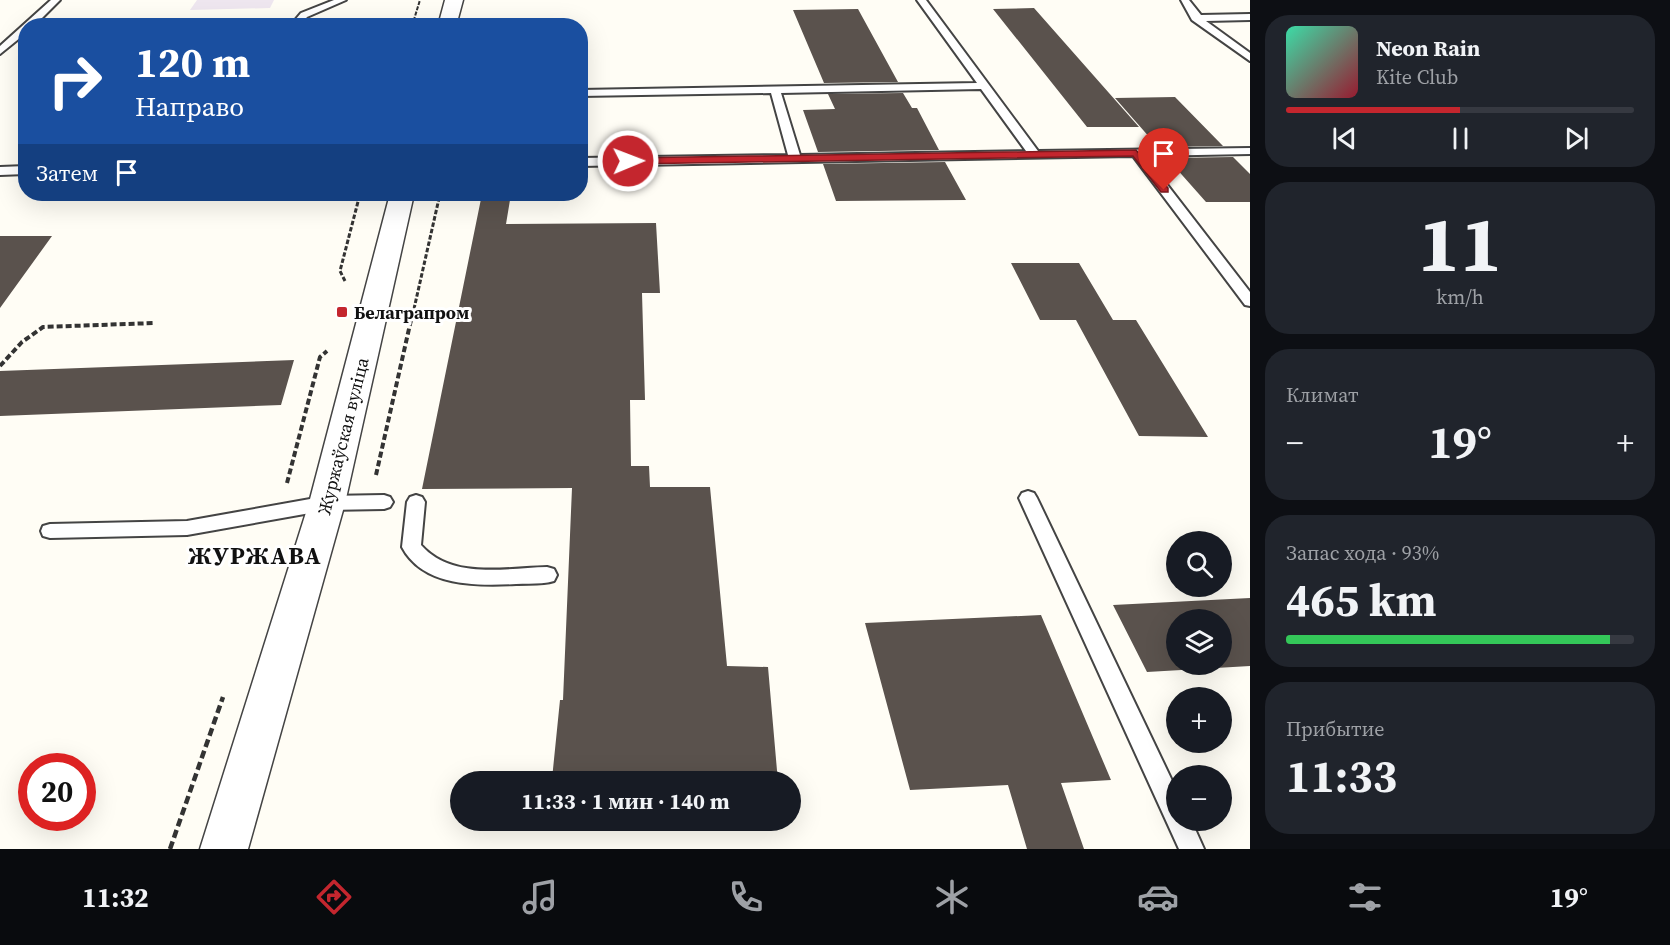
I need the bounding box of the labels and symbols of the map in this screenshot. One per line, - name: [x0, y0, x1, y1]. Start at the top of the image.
- pin: [1138, 128, 1189, 190]
- position arrow: [596, 129, 660, 193]
- place label: Белаграпром: [354, 300, 469, 325]
- marker: Белаграпром: [335, 305, 349, 319]
- street label: Журжаўская вуліца: [311, 354, 375, 517]
- district label: ЖУРЖАВА: [188, 539, 322, 572]
- speed limit sign: 20: [18, 753, 96, 831]

